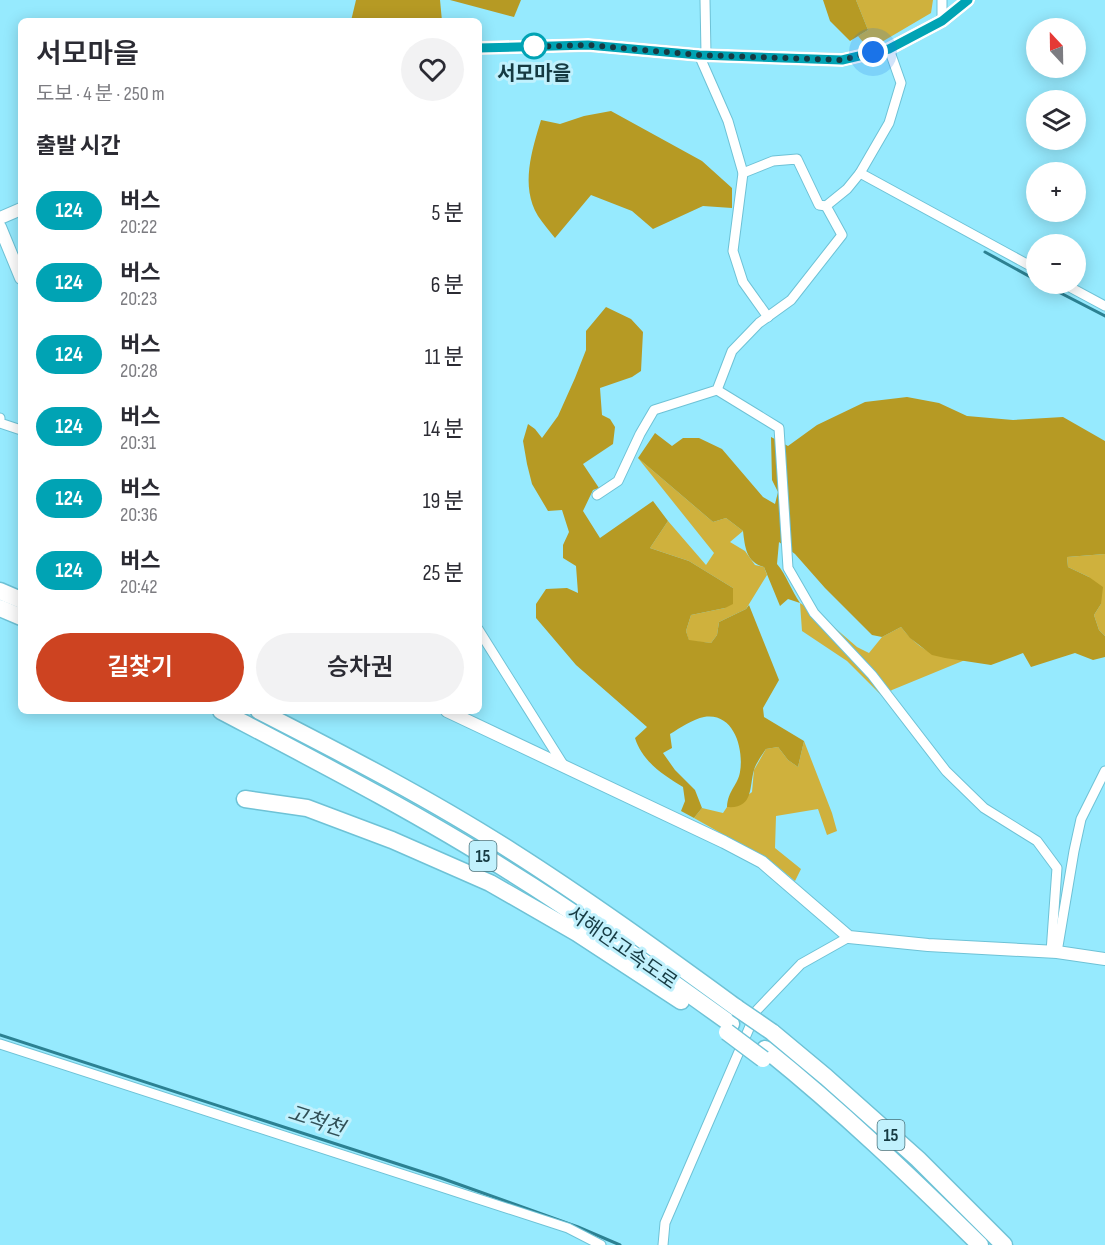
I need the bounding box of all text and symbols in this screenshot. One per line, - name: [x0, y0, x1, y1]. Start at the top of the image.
- north arrow: [1026, 18, 1086, 78]
- map controls: [1026, 18, 1086, 294]
- marker: 서모마을: [521, 33, 547, 59]
- your location: [858, 37, 888, 67]
- text: 서모마을: [36, 38, 139, 71]
- button: heart: [401, 38, 464, 101]
- place label: 서모마을: [497, 62, 571, 86]
- text: 도보 · 4 분 · 250 m: [36, 82, 165, 106]
- button: layers: [1026, 90, 1086, 150]
- text: 출발 시간: [36, 133, 120, 160]
- button: +: [1026, 162, 1086, 222]
- text: 버스: [120, 188, 160, 215]
- text: 124: [55, 198, 83, 223]
- text: 5 분: [431, 200, 464, 227]
- text: 20:22: [120, 215, 157, 239]
- button: −: [1026, 234, 1086, 294]
- text: 버스: [120, 260, 160, 287]
- text: 124: [55, 270, 83, 295]
- text: 6 분: [431, 272, 464, 299]
- text: 20:23: [120, 287, 157, 311]
- text: 버스: [120, 332, 160, 359]
- text: 124: [55, 342, 83, 367]
- text: 11 분: [425, 344, 464, 371]
- text: 20:28: [120, 359, 158, 383]
- text: 버스: [120, 404, 160, 431]
- text: 124: [55, 414, 83, 439]
- text: 14 분: [423, 416, 464, 443]
- text: 20:31: [120, 431, 156, 455]
- text: 버스: [120, 476, 160, 503]
- text: 124: [55, 486, 83, 511]
- text: 19 분: [423, 488, 464, 515]
- text: 20:36: [120, 503, 158, 527]
- text: 버스: [120, 548, 160, 575]
- text: 124: [55, 558, 83, 583]
- text: 25 분: [422, 560, 464, 587]
- text: 20:42: [120, 575, 157, 599]
- button: 길찾기: [36, 633, 244, 702]
- button: 승차권: [256, 633, 464, 702]
- road number: 15: [470, 841, 496, 871]
- street label: 서해안고속도로: [562, 901, 682, 995]
- water label: 고척천: [285, 1100, 350, 1143]
- road number: 15: [878, 1120, 904, 1150]

